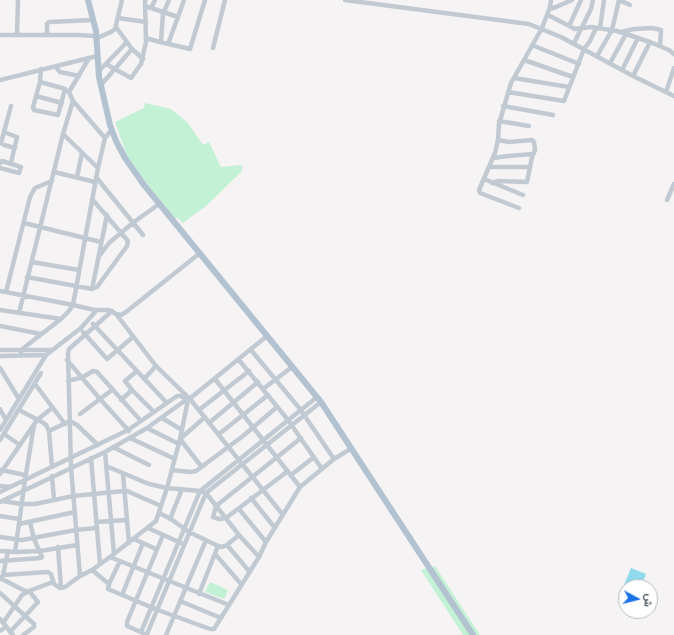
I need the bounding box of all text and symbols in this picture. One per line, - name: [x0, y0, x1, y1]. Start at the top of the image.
- north arrow: [618, 579, 658, 619]
- text: ش: [641, 593, 657, 608]

